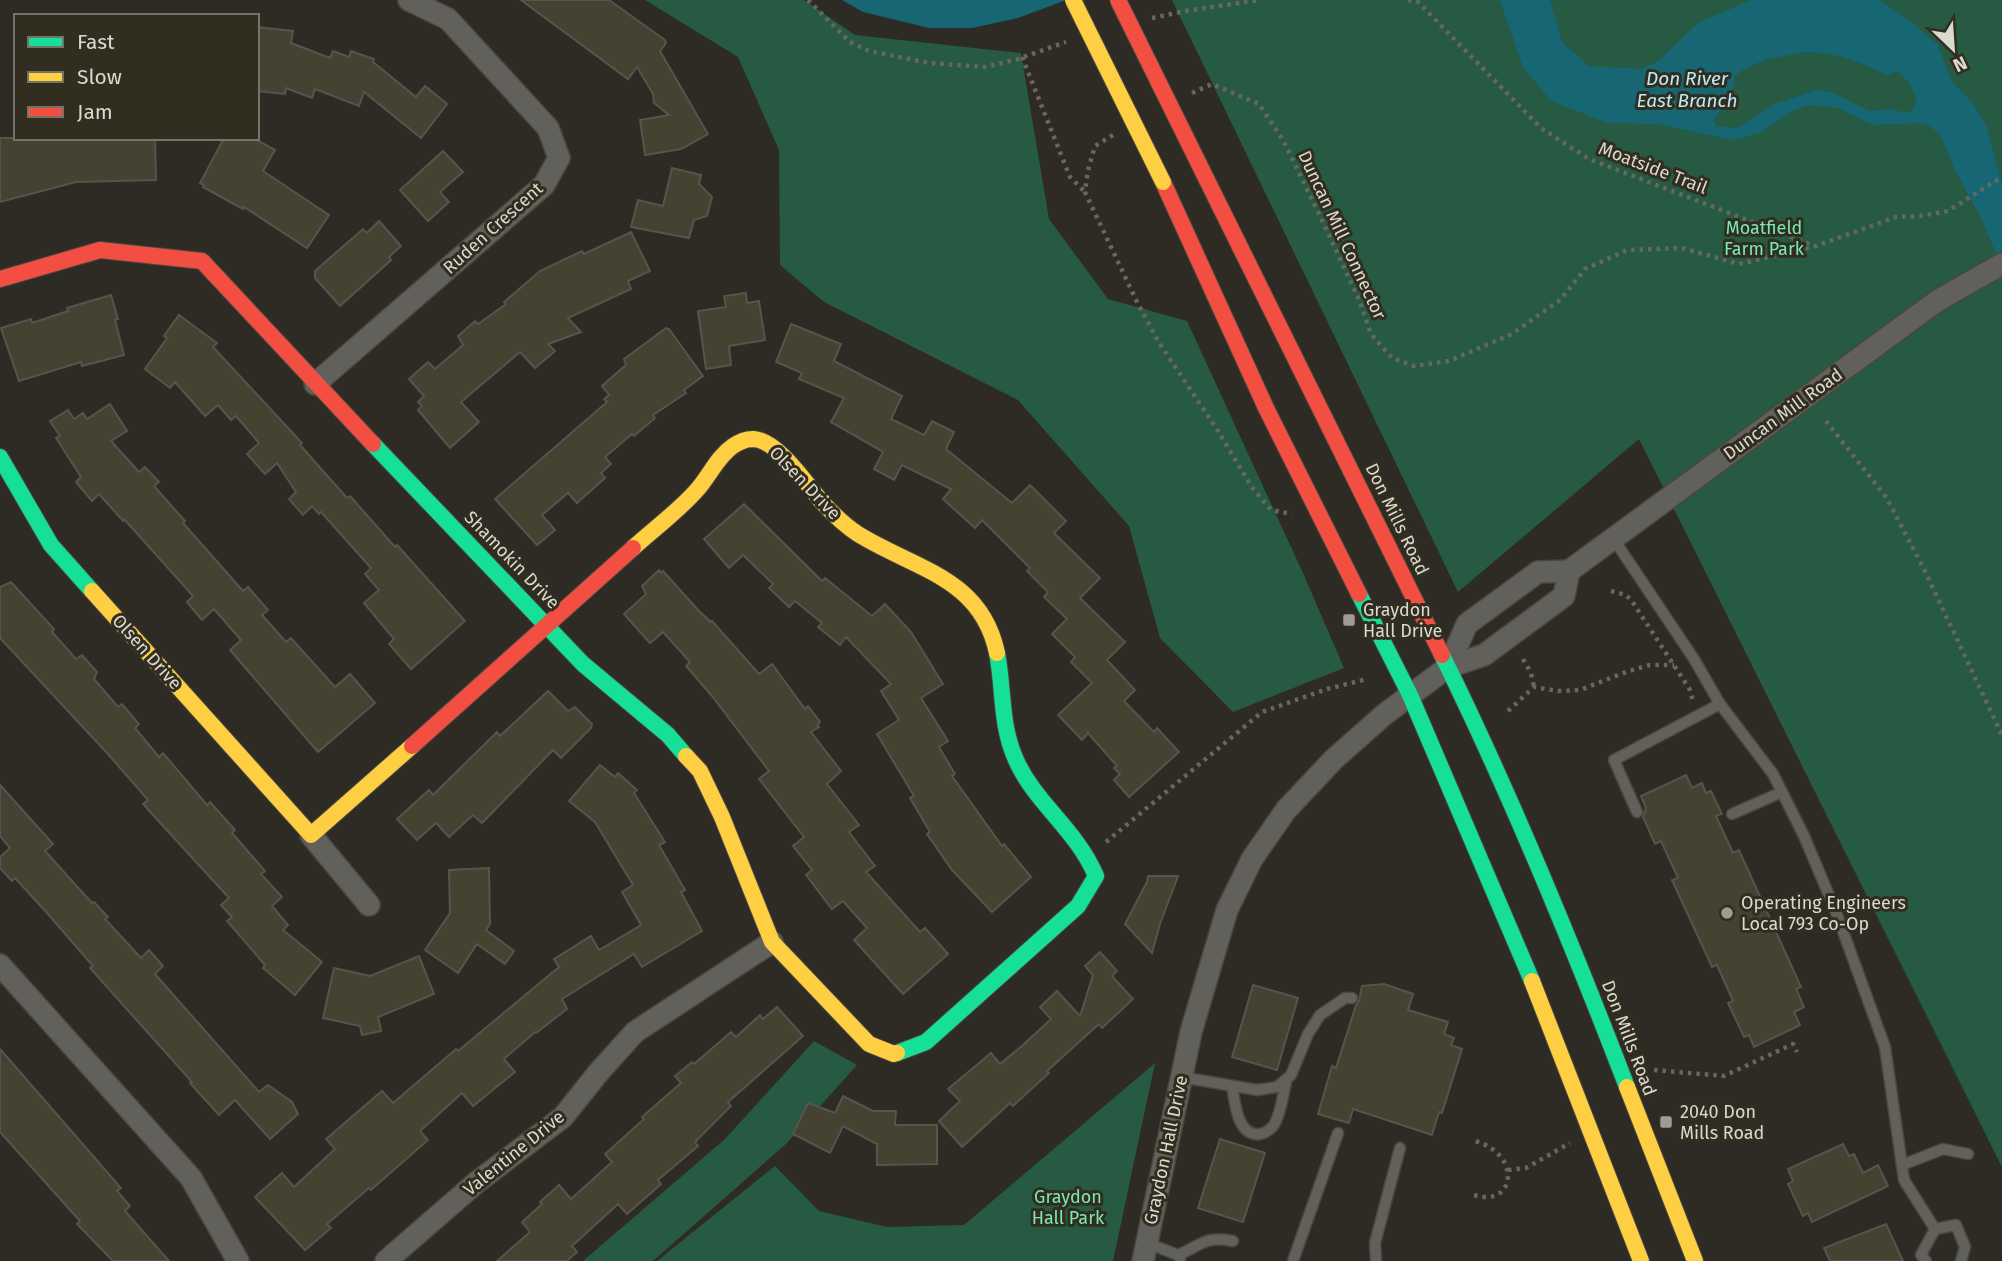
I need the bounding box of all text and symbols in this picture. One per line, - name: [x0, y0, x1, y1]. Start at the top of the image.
- legend: [14, 14, 259, 140]
- north arrow: [1918, 14, 1988, 84]
- text: Fast: [77, 29, 115, 55]
- text: N: [1949, 51, 1971, 77]
- text: Slow: [77, 64, 122, 90]
- water label: Don River East Branch: [1637, 67, 1737, 112]
- text: Jam: [77, 99, 113, 125]
- street label: Moatside Trail: [1596, 137, 1710, 199]
- street label: Duncan Mill Connector: [1293, 147, 1391, 323]
- street label: Ruden Crescent: [439, 177, 548, 279]
- park label: Moatfield Farm Park: [1724, 217, 1805, 260]
- street label: Duncan Mill Road: [1719, 363, 1847, 465]
- street label: Olsen Drive: [765, 442, 845, 524]
- street label: Don Mills Road: [1360, 459, 1434, 579]
- street label: Shamokin Drive: [460, 506, 564, 614]
- place label: Graydon Hall Drive: [1363, 599, 1442, 642]
- street label: Olsen Drive: [108, 610, 186, 694]
- marker: Graydon Hall Drive: [1341, 612, 1357, 628]
- place label: Operating Engineers Local 793 Co-Op: [1741, 892, 1906, 935]
- marker: Operating Engineers Local 793 Co-Op: [1719, 905, 1735, 921]
- street label: Don Mills Road: [1597, 977, 1661, 1099]
- street label: Graydon Hall Drive: [1139, 1073, 1193, 1227]
- place label: 2040 Don Mills Road: [1680, 1101, 1764, 1144]
- street label: Valentine Drive: [459, 1106, 569, 1200]
- marker: 2040 Don Mills Road: [1658, 1114, 1674, 1130]
- park label: Graydon Hall Park: [1032, 1186, 1105, 1229]

